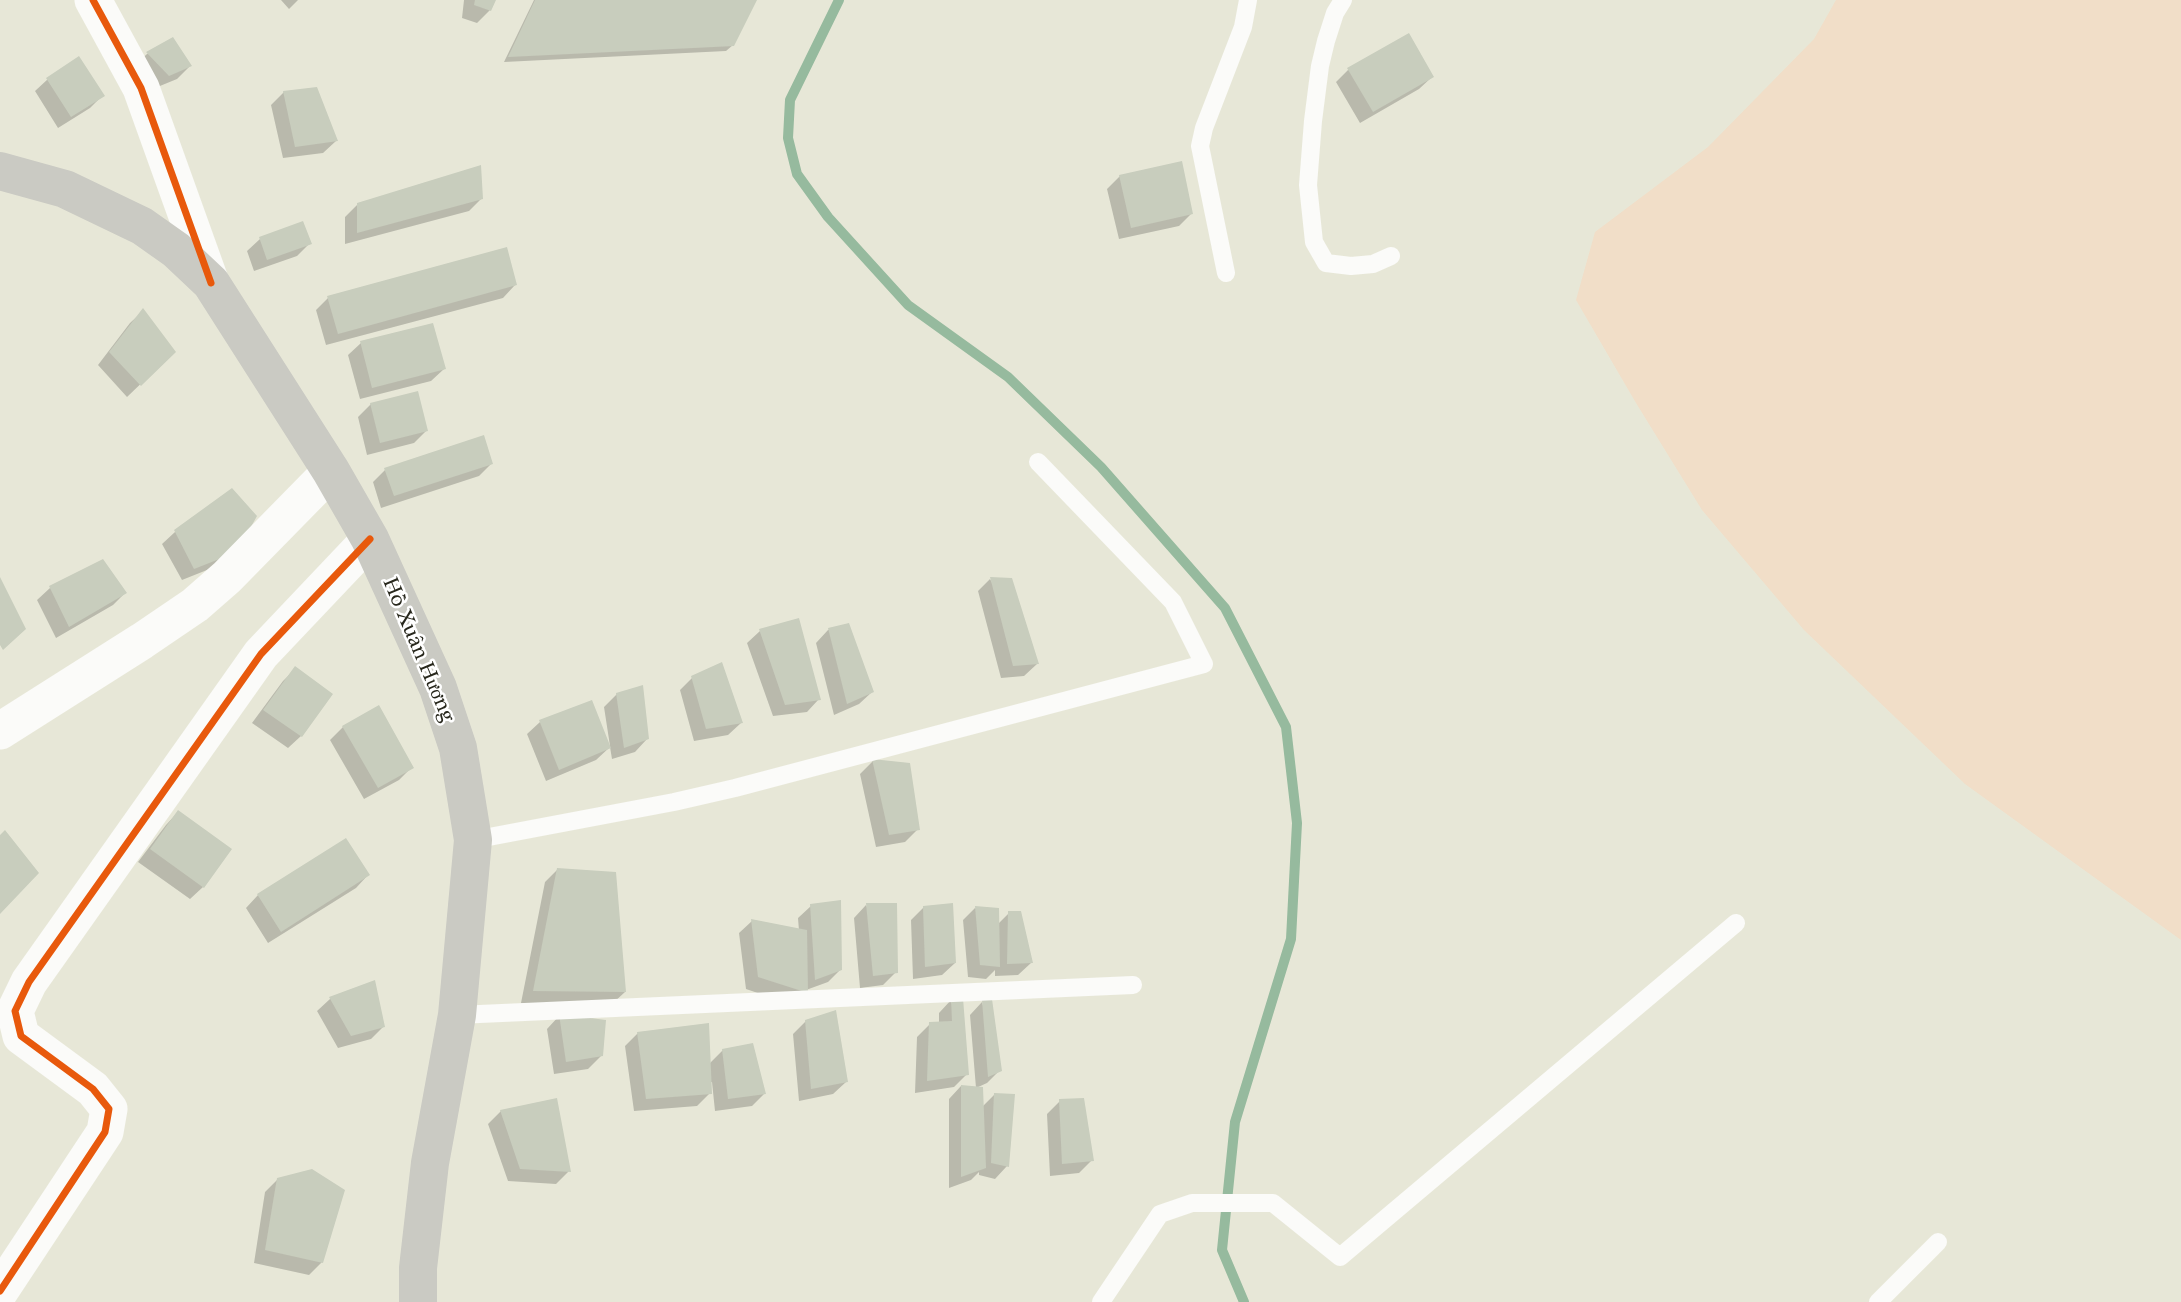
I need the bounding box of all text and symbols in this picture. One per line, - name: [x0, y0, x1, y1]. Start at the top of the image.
- street label: Hồ Xuân Hương: [377, 574, 459, 726]

